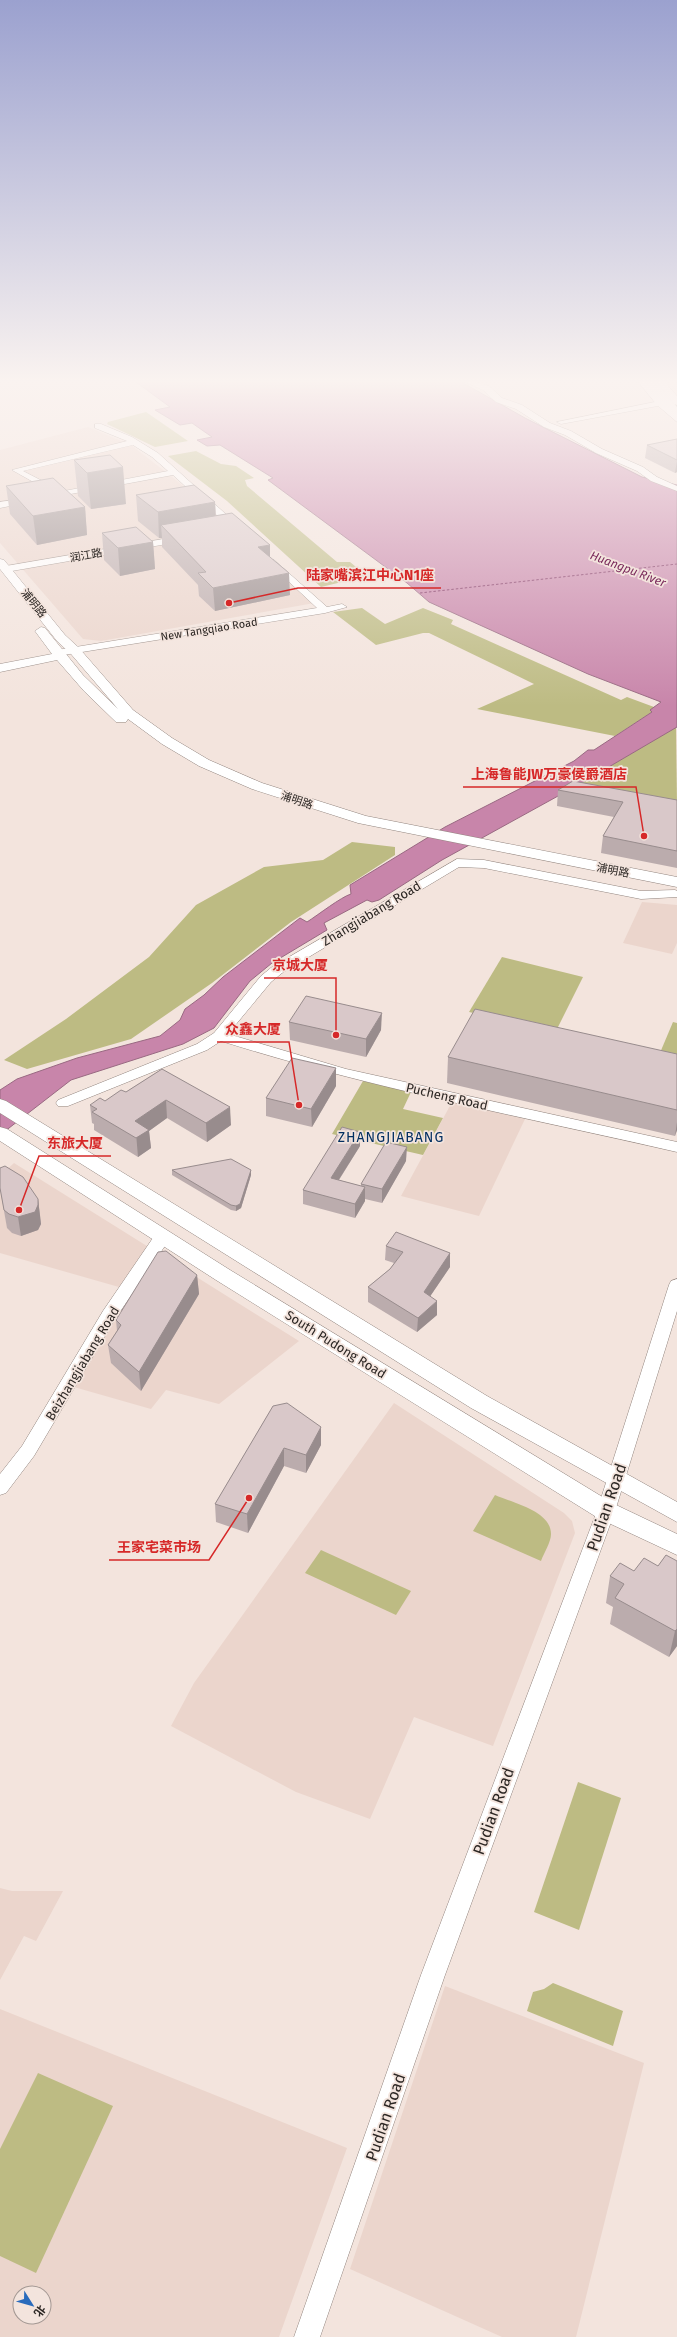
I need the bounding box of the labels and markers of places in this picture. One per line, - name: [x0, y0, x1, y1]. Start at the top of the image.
- callout: 陆家嘴滨江中心N1座: [298, 562, 441, 588]
- callout: 上海鲁能JW万豪侯爵酒店: [463, 761, 636, 787]
- callout: 京城大厦: [264, 952, 336, 978]
- callout: 众鑫大厦: [217, 1016, 289, 1042]
- callout: 东旅大厦: [39, 1130, 111, 1156]
- callout: 王家宅菜市场: [109, 1534, 209, 1560]

